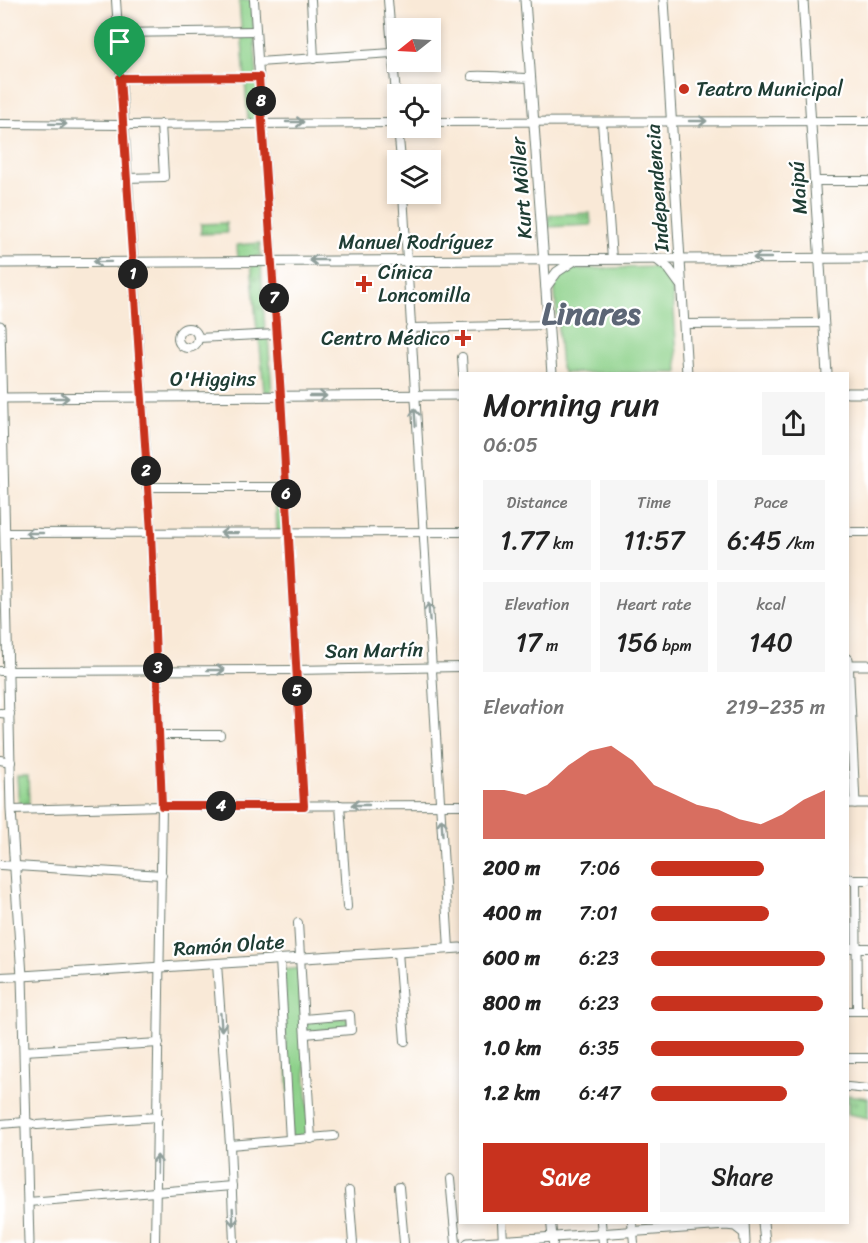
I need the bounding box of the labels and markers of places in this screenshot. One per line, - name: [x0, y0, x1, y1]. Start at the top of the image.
- pin: [94, 16, 145, 78]
- place label: Teatro Municipal: [696, 72, 843, 107]
- marker: Teatro Municipal: [677, 82, 691, 96]
- pin: 8: [246, 86, 276, 116]
- place label: Cínica Loncomilla: [378, 255, 471, 313]
- pin: 1: [118, 259, 148, 289]
- marker: Cínica Loncomilla: [355, 275, 373, 293]
- pin: 7: [259, 283, 289, 313]
- place label: Centro Médico: [321, 321, 450, 356]
- marker: Centro Médico: [454, 329, 472, 347]
- pin: 2: [131, 456, 161, 486]
- pin: 6: [271, 479, 301, 509]
- pin: 3: [143, 653, 173, 683]
- pin: 5: [282, 676, 312, 706]
- pin: 4: [206, 791, 236, 821]

